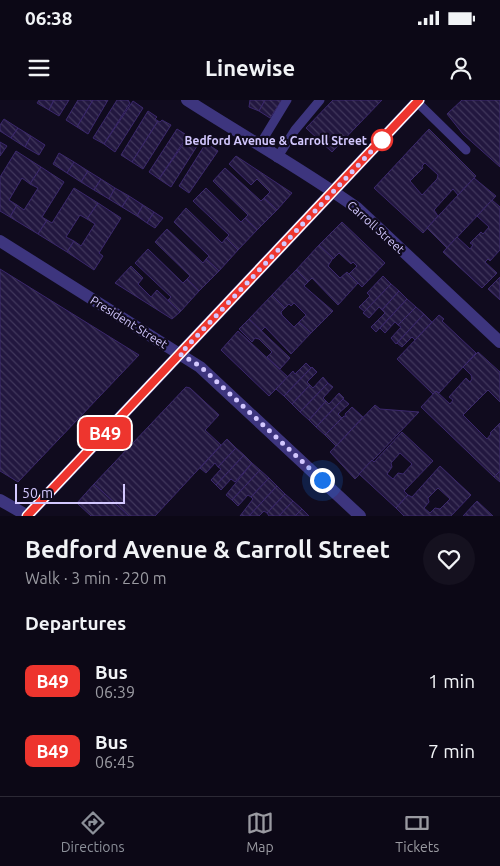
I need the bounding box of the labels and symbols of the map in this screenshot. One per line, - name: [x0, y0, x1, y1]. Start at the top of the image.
- marker: Bedford Avenue & Carroll Street: [371, 129, 393, 151]
- place label: Bedford Avenue & Carroll Street: [185, 134, 367, 147]
- street label: Carroll Street: [345, 198, 407, 256]
- street label: President Street: [88, 293, 170, 351]
- line badge: B49: [76, 417, 134, 449]
- your location: [310, 468, 335, 493]
- scale bar: [15, 481, 125, 504]

